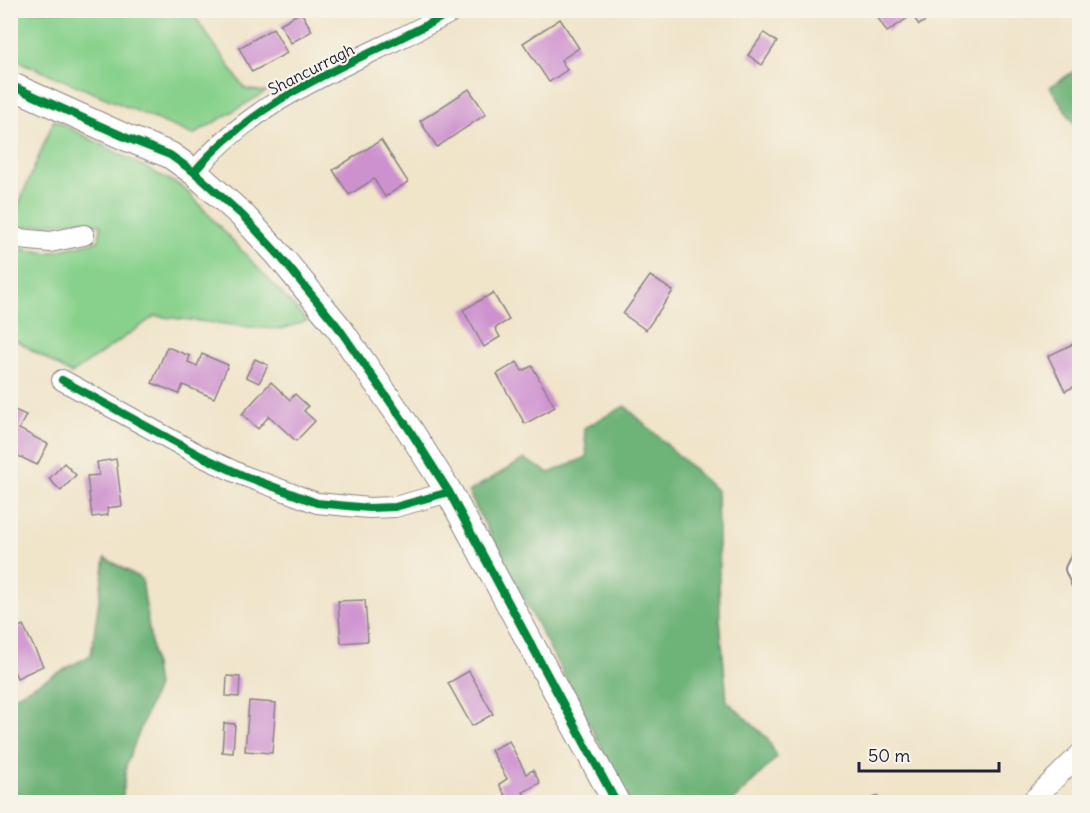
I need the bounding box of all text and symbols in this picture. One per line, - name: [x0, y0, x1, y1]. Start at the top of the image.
- street label: Shancurragh: [265, 39, 357, 99]
- scale bar: [859, 735, 998, 773]
- text: 50 m: [868, 744, 910, 767]

